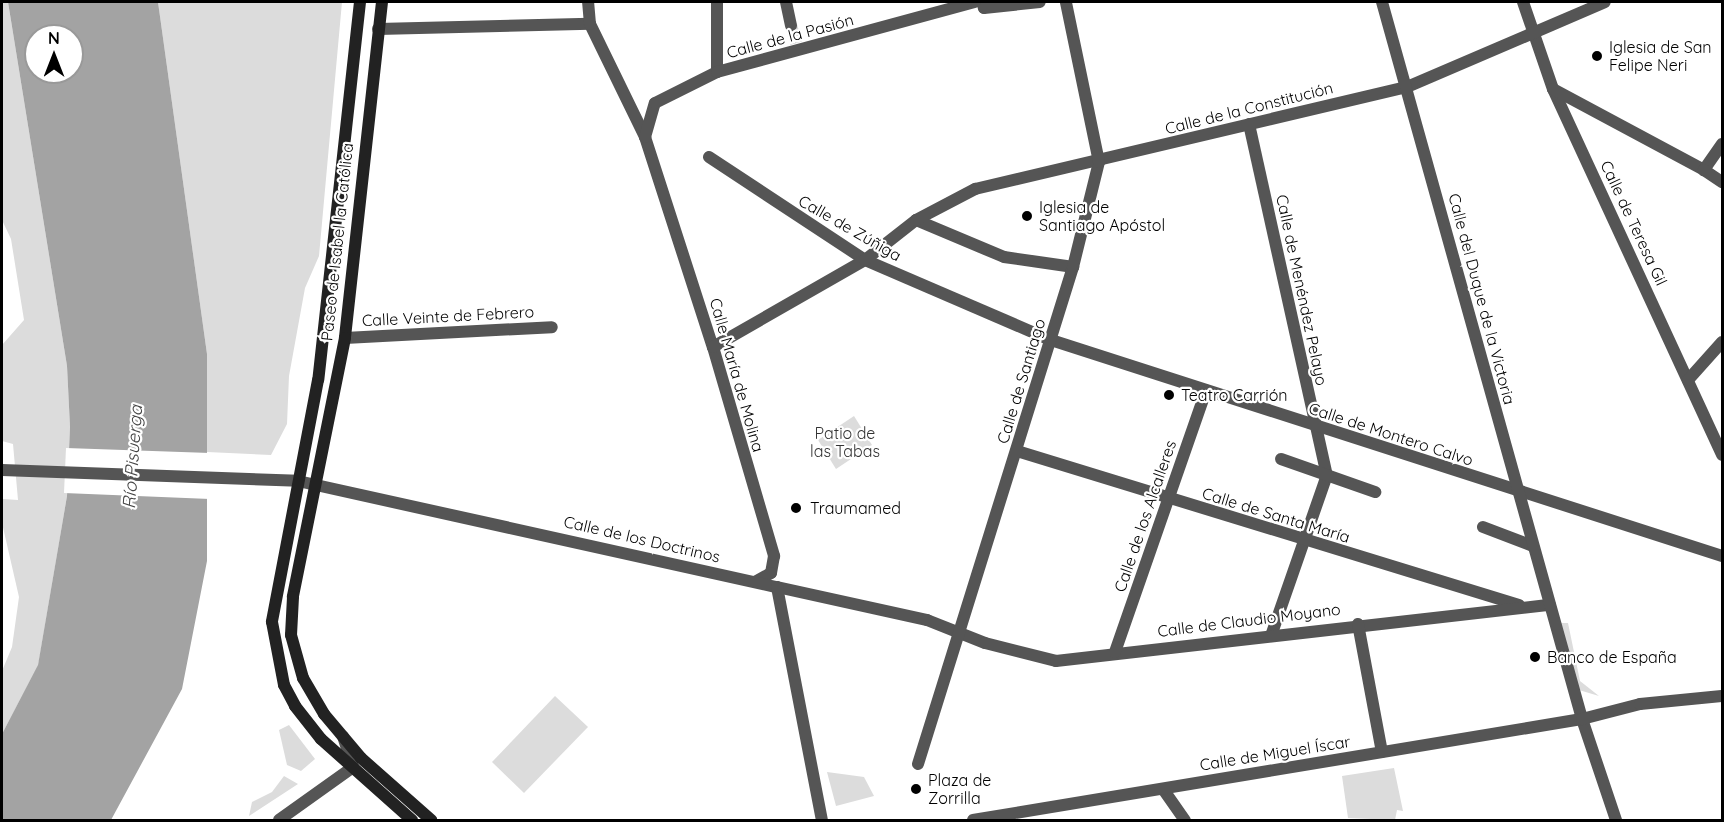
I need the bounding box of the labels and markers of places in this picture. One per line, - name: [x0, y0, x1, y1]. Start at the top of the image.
- place label: Iglesia de San Felipe Neri: [1609, 37, 1712, 75]
- marker: Iglesia de San Felipe Neri: [1590, 49, 1604, 63]
- place label: Iglesia de Santiago Apóstol: [1039, 197, 1165, 235]
- marker: Iglesia de Santiago Apóstol: [1020, 209, 1034, 223]
- place label: Teatro Carrión: [1181, 385, 1288, 405]
- marker: Teatro Carrión: [1162, 388, 1176, 402]
- place label: Traumamed: [810, 498, 901, 518]
- marker: Traumamed: [787, 499, 805, 517]
- place label: Banco de España: [1547, 647, 1677, 667]
- marker: Banco de España: [1528, 650, 1542, 664]
- place label: Plaza de Zorrilla: [928, 770, 991, 808]
- marker: Plaza de Zorrilla: [909, 782, 923, 796]

